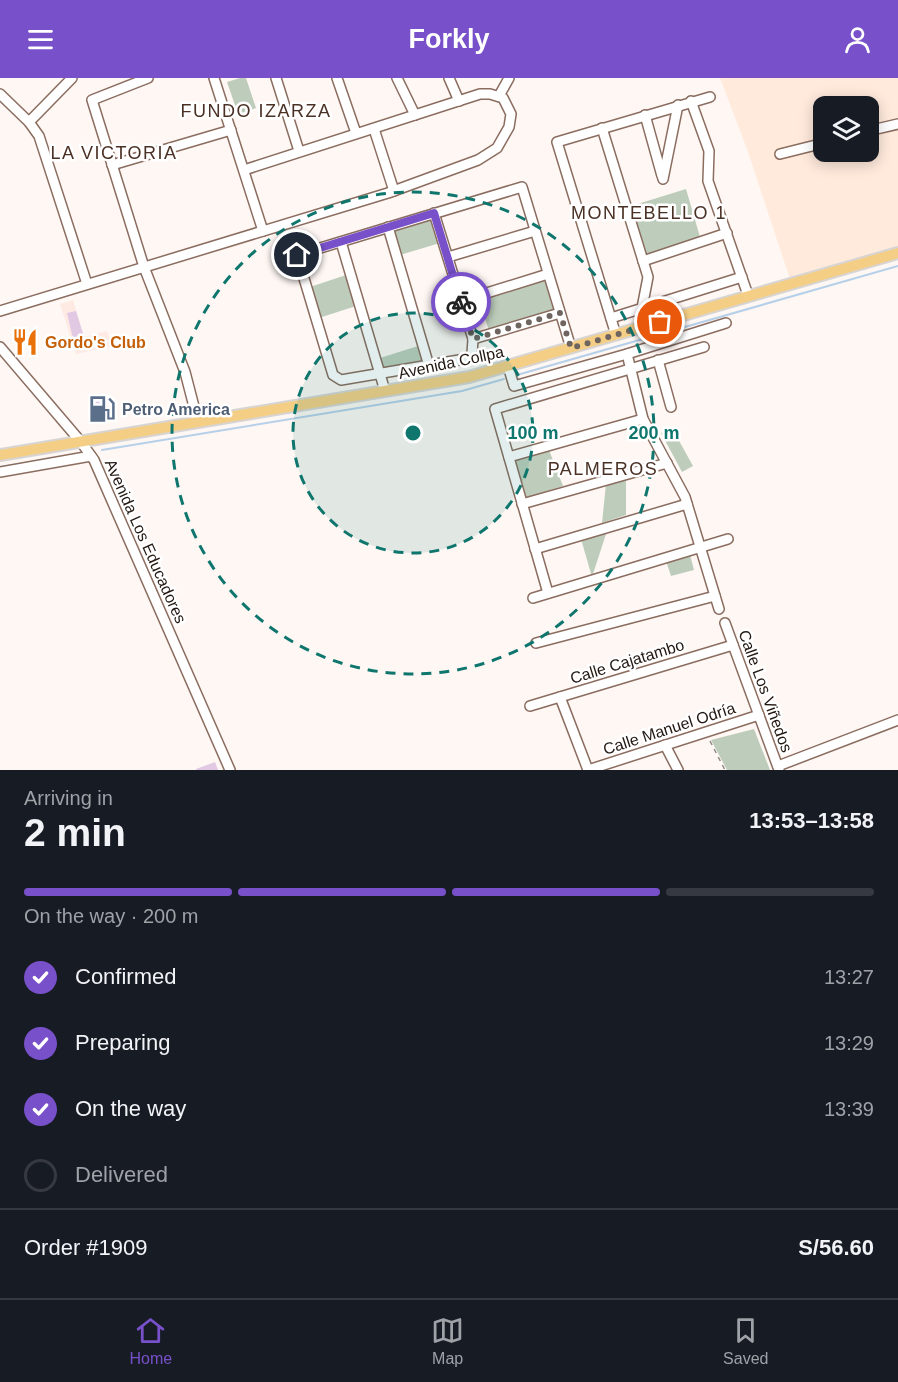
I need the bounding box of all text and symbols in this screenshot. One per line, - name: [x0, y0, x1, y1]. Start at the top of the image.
- icon: menu: [24, 23, 57, 56]
- icon: person: [841, 23, 874, 56]
- text: Forkly: [408, 24, 490, 54]
- map controls: [813, 96, 879, 162]
- button: layers: [813, 96, 879, 162]
- district label: FUNDO IZARZA: [181, 101, 332, 121]
- district label: LA VICTORIA: [50, 143, 178, 163]
- district label: MONTEBELLO 1: [571, 203, 727, 223]
- pin: [271, 229, 322, 280]
- icon: home: [280, 238, 313, 271]
- courier: [431, 272, 491, 332]
- icon: bike: [445, 286, 478, 319]
- pin: [634, 296, 685, 347]
- icon: bag: [643, 305, 676, 338]
- restaurant icon: Gordo's Club: [10, 327, 40, 357]
- place label: Gordo's Club: [45, 334, 146, 351]
- street label: Avenida Collpa: [397, 343, 505, 382]
- fuel station icon: Petro America: [87, 394, 117, 424]
- place label: Petro America: [122, 401, 230, 418]
- centre of rings: [403, 423, 423, 443]
- text: 100 m: [507, 423, 559, 443]
- text: 200 m: [628, 423, 680, 443]
- street label: Avenida Los Educadores: [102, 457, 189, 626]
- district label: PALMEROS: [548, 459, 658, 479]
- street label: Calle Los Viñedos: [736, 628, 796, 755]
- street label: Calle Cajatambo: [568, 636, 686, 687]
- street label: Calle Manuel Odría: [601, 699, 737, 758]
- text: Arriving in: [24, 787, 113, 809]
- text: 13:53–13:58: [749, 808, 874, 833]
- text: 2 min: [24, 811, 126, 854]
- text: On the way · 200 m: [24, 905, 199, 927]
- icon: check: [24, 961, 57, 994]
- text: Confirmed: [75, 964, 176, 989]
- text: 13:27: [824, 966, 874, 988]
- icon: check: [24, 1027, 57, 1060]
- text: Preparing: [75, 1030, 170, 1055]
- text: 13:29: [824, 1032, 874, 1054]
- icon: check: [24, 1093, 57, 1126]
- text: On the way: [75, 1096, 186, 1121]
- text: 13:39: [824, 1098, 874, 1120]
- text: Delivered: [75, 1162, 168, 1187]
- text: Order #1909: [24, 1235, 148, 1260]
- text: S/56.60: [798, 1235, 874, 1260]
- tab: Home: [129, 1314, 172, 1368]
- tab: Map: [431, 1314, 464, 1368]
- tab: Saved: [723, 1314, 768, 1368]

